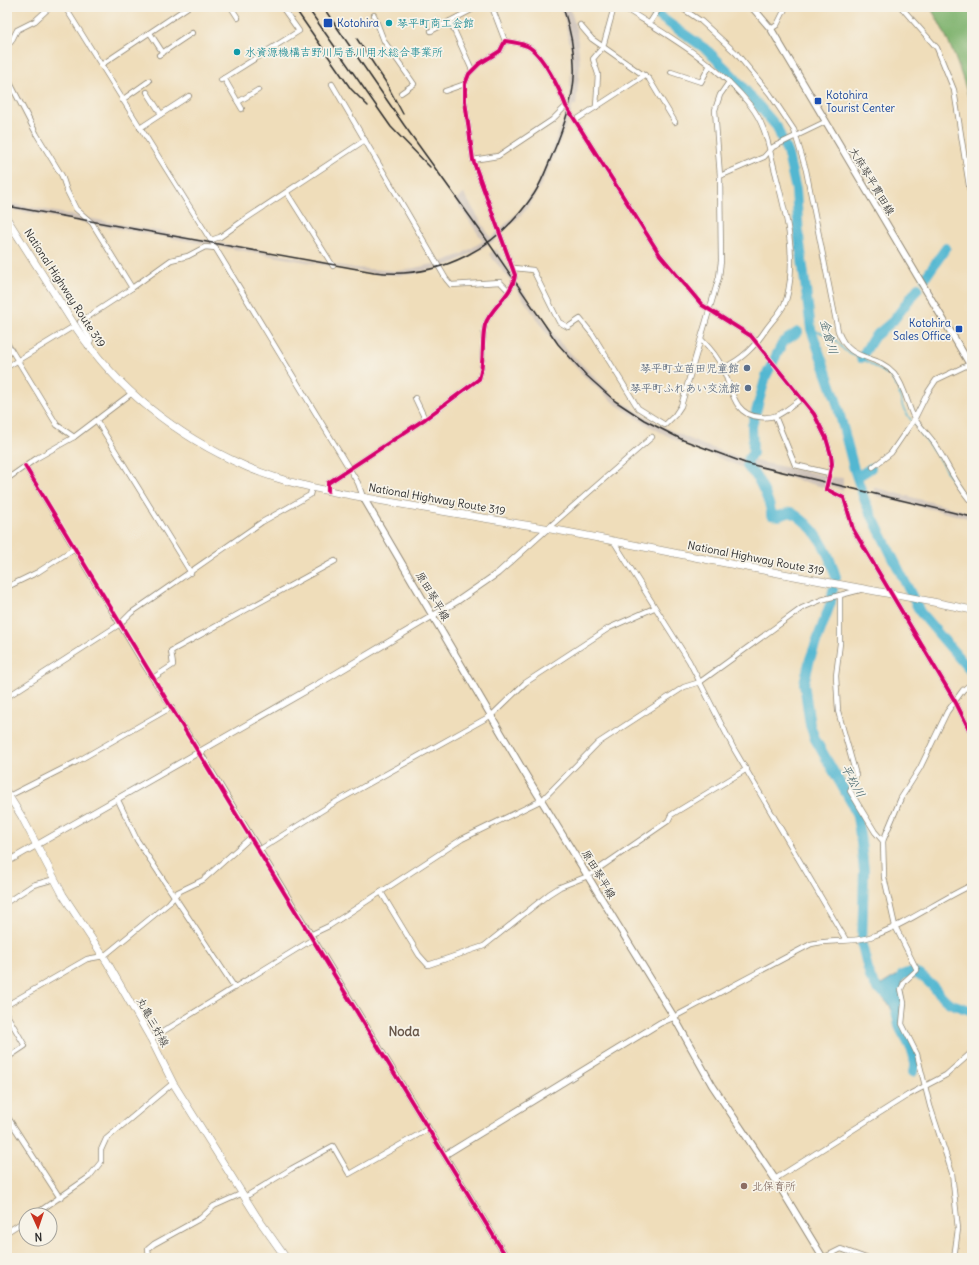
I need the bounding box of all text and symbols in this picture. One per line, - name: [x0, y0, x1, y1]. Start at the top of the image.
- place label: Kotohira: [337, 16, 379, 30]
- place label: 琴平町商工会館: [397, 16, 474, 30]
- marker: Kotohira: [322, 17, 334, 29]
- marker: 琴平町商工会館: [384, 18, 394, 28]
- place label: 水資源機構吉野川局香川用水総合事業所: [245, 45, 443, 59]
- marker: 水資源機構吉野川局香川用水総合事業所: [232, 47, 242, 57]
- place label: Kotohira Tourist Center: [826, 88, 896, 115]
- marker: Kotohira Tourist Center: [813, 96, 823, 106]
- street label: 大麻琴平貫田線: [846, 144, 898, 218]
- street label: National Highway Route 319: [21, 226, 109, 350]
- place label: Kotohira Sales Office: [893, 316, 951, 343]
- water label: 金倉川: [817, 317, 842, 356]
- marker: Kotohira Sales Office: [954, 324, 964, 334]
- place label: 琴平町立苗田児童館: [640, 361, 739, 375]
- marker: 琴平町立苗田児童館: [742, 363, 752, 373]
- place label: 琴平町ふれあい交流館: [630, 381, 740, 395]
- marker: 琴平町ふれあい交流館: [743, 383, 753, 393]
- street label: National Highway Route 319: [367, 480, 507, 518]
- street label: National Highway Route 319: [687, 538, 825, 578]
- street label: 原田琴平線: [413, 569, 453, 623]
- water label: 平松川: [838, 761, 869, 800]
- street label: 原田琴平線: [579, 847, 619, 901]
- street label: 丸亀三好線: [134, 995, 172, 1049]
- district label: Noda: [388, 1023, 420, 1040]
- place label: 北保育所: [752, 1179, 796, 1193]
- marker: 北保育所: [739, 1181, 749, 1191]
- north arrow: [18, 1207, 58, 1247]
- text: N: [34, 1230, 43, 1244]

